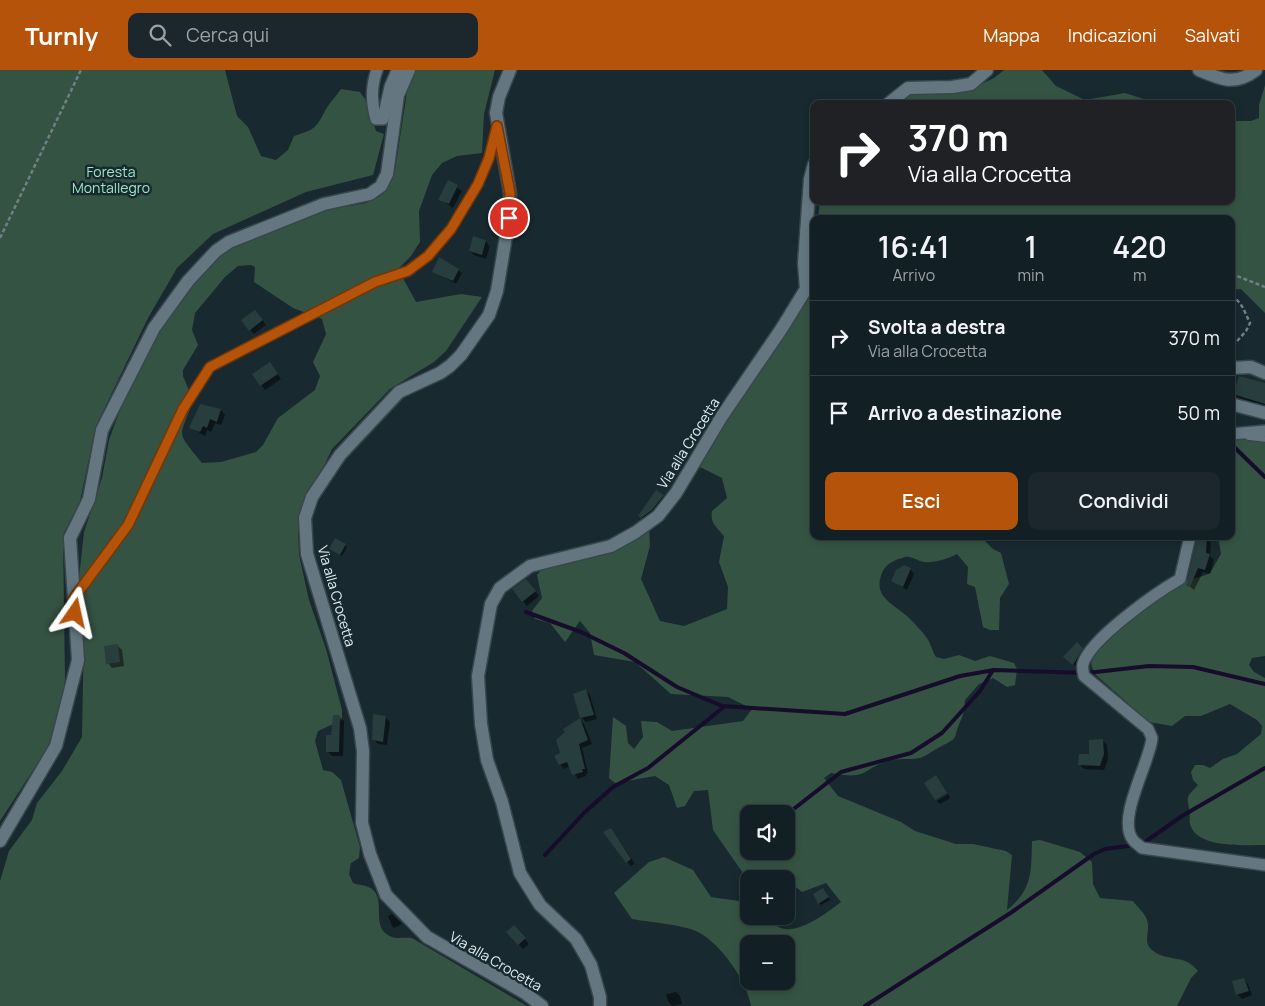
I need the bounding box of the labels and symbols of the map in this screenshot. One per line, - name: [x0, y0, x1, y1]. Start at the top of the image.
- park label: Foresta Montallegro: [72, 162, 150, 197]
- pin: [488, 197, 530, 239]
- street label: Via alla Crocetta: [652, 394, 724, 492]
- street label: Via alla Crocetta: [314, 543, 360, 649]
- position arrow: [48, 586, 100, 638]
- street label: Via alla Crocetta: [446, 927, 546, 995]

